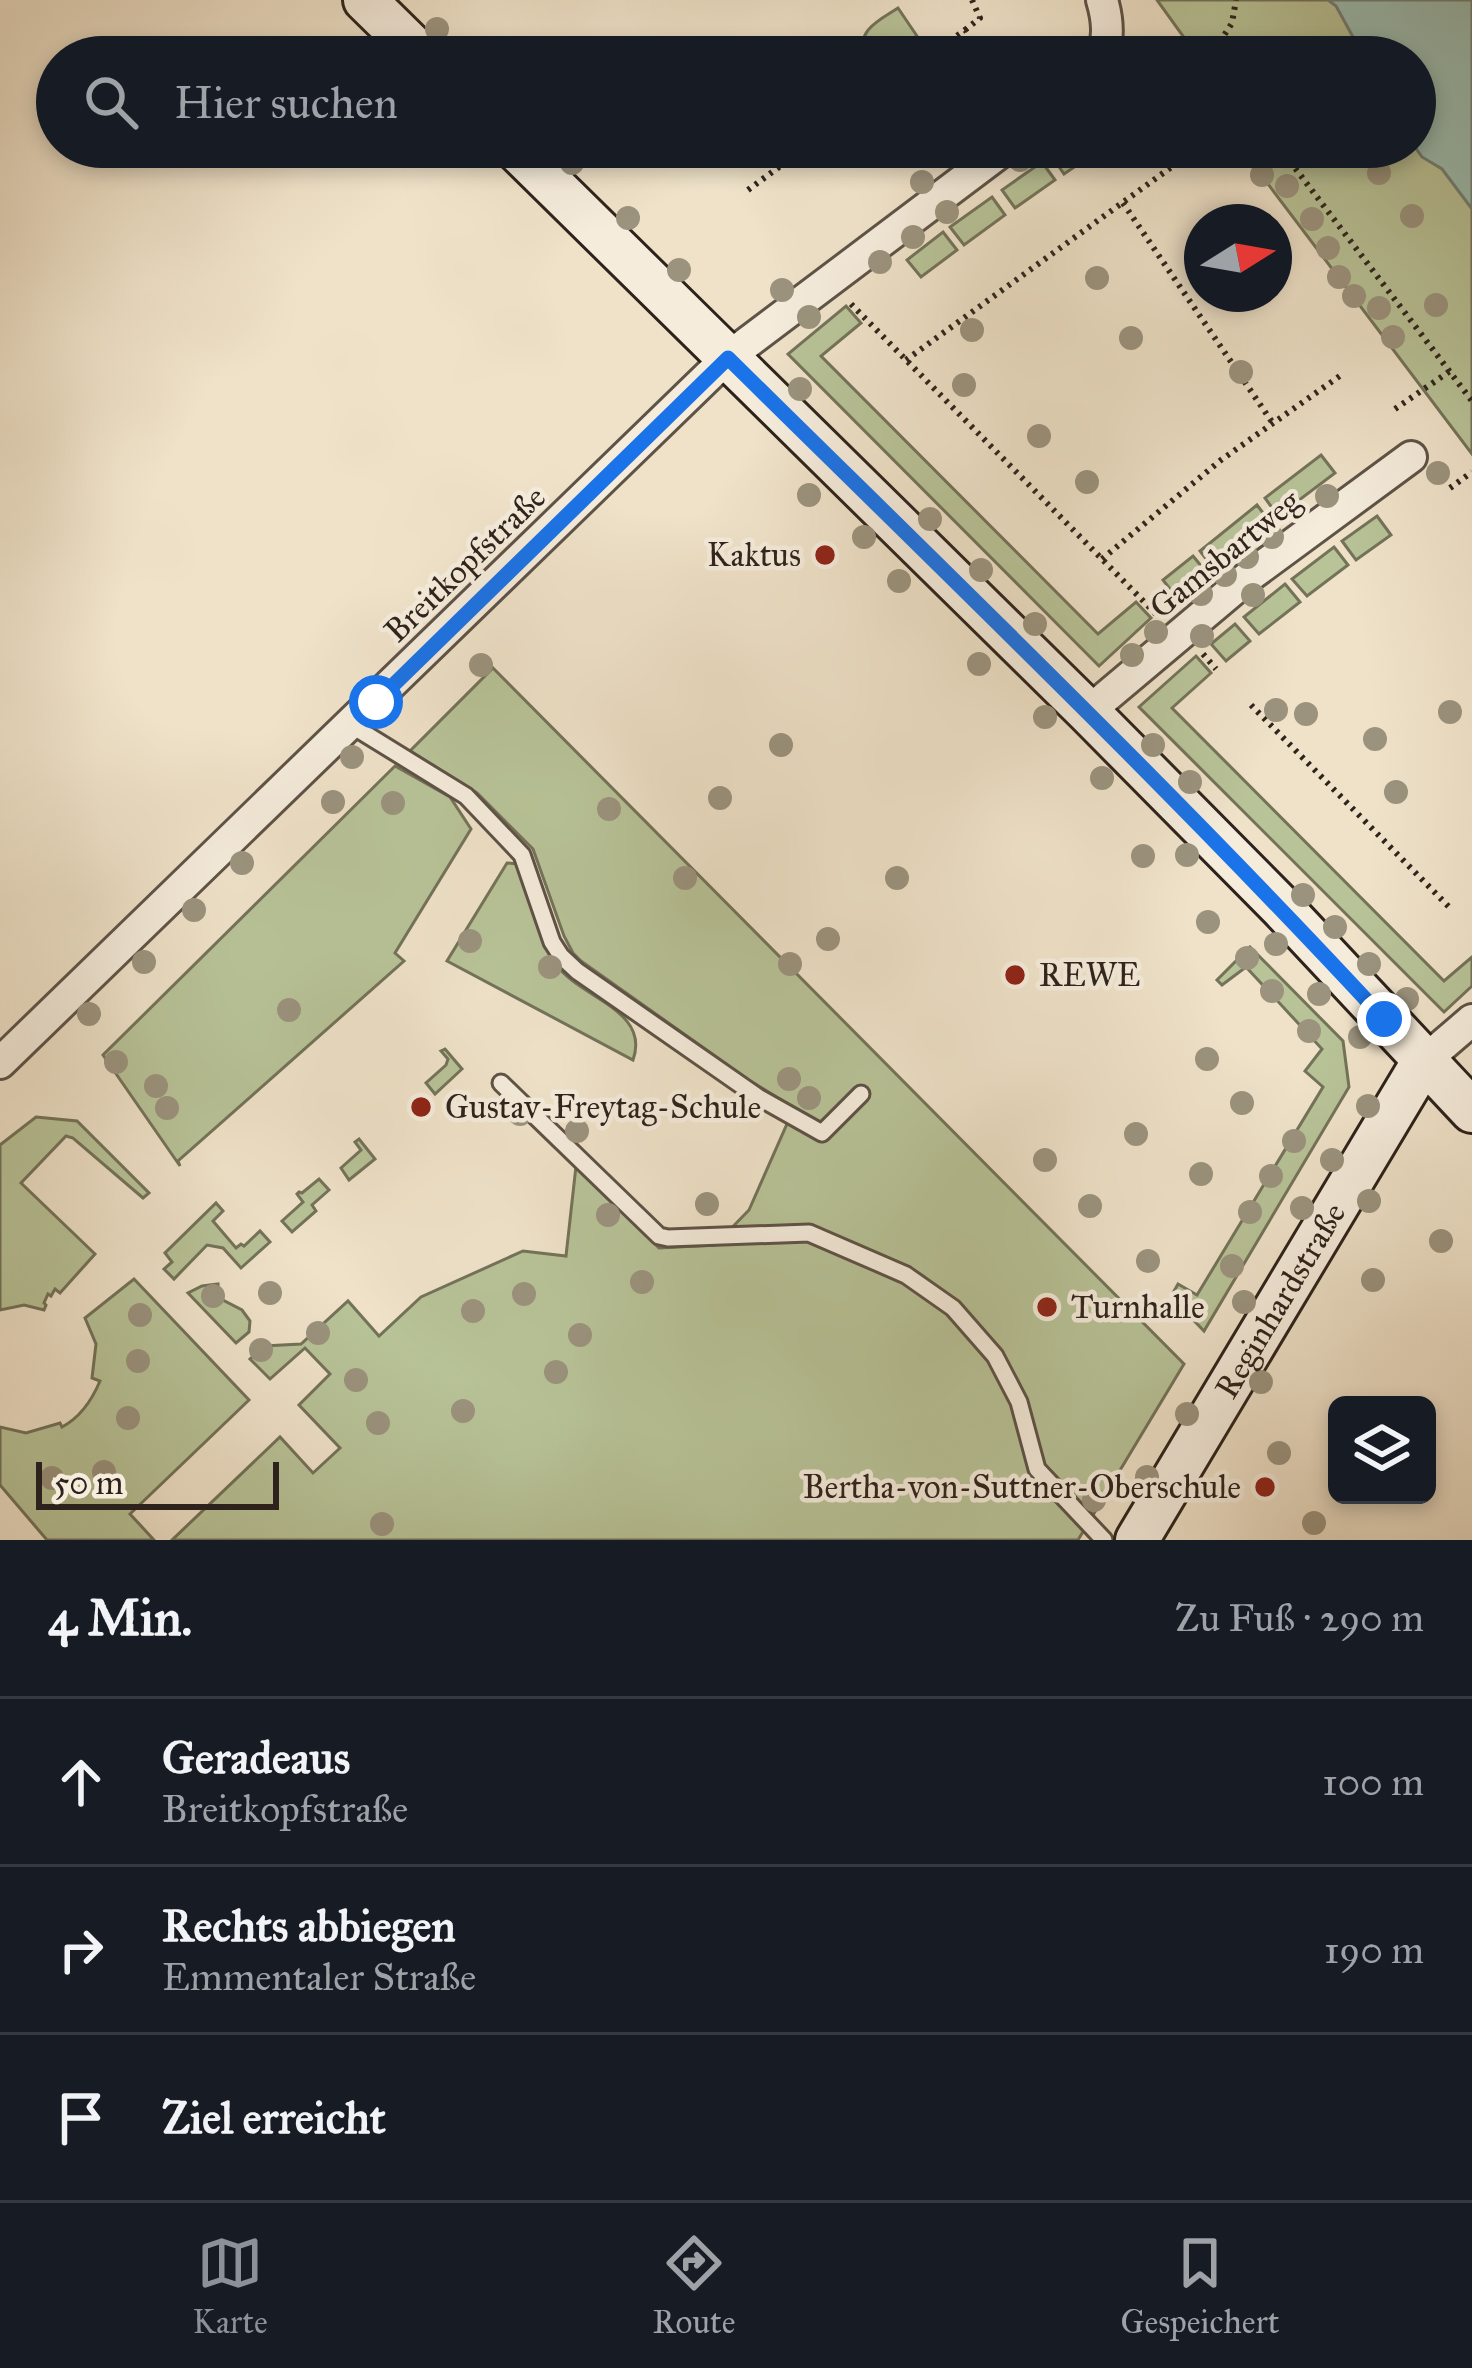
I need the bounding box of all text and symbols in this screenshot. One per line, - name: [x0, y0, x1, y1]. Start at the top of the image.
- search box: [36, 36, 1436, 168]
- icon: search: [78, 69, 144, 135]
- text: Hier suchen: [174, 75, 398, 130]
- north arrow: [1184, 204, 1292, 312]
- street label: Breitkopfstraße: [376, 477, 554, 651]
- street label: Gamsbartweg: [1142, 481, 1309, 627]
- place label: Kaktus: [707, 535, 801, 575]
- marker: Kaktus: [812, 542, 838, 568]
- route start: [349, 675, 403, 729]
- place label: REWE: [1039, 955, 1140, 995]
- marker: REWE: [1002, 962, 1028, 988]
- route end: [1357, 992, 1411, 1046]
- place label: Gustav-Freytag-Schule: [445, 1087, 761, 1127]
- marker: Gustav-Freytag-Schule: [408, 1094, 434, 1120]
- street label: Reginhardstraße: [1206, 1195, 1354, 1406]
- place label: Turnhalle: [1071, 1287, 1205, 1327]
- marker: Turnhalle: [1034, 1294, 1060, 1320]
- map controls: [1328, 1396, 1436, 1504]
- button: layers: [1328, 1396, 1436, 1504]
- scale bar: [36, 1456, 279, 1509]
- text: 50 m: [54, 1463, 123, 1503]
- place label: Bertha-von-Suttner-Oberschule: [803, 1467, 1241, 1507]
- marker: Bertha-von-Suttner-Oberschule: [1252, 1474, 1278, 1500]
- text: 4 Min.: [48, 1587, 192, 1649]
- text: Zu Fuß · 290 m: [1175, 1594, 1424, 1642]
- text: Geradeaus: [162, 1730, 350, 1785]
- icon: ahead: [48, 1749, 114, 1815]
- text: 100 m: [1322, 1758, 1424, 1806]
- text: Breitkopfstraße: [162, 1785, 408, 1833]
- text: Rechts abbiegen: [162, 1898, 456, 1953]
- icon: right: [48, 1917, 114, 1983]
- text: 190 m: [1324, 1926, 1424, 1974]
- text: Emmentaler Straße: [162, 1953, 476, 2001]
- icon: arrive: [48, 2085, 114, 2151]
- text: Ziel erreicht: [162, 2090, 386, 2145]
- tab: Karte: [192, 2230, 268, 2342]
- tab: Route: [653, 2230, 735, 2342]
- tab: Gespeichert: [1120, 2230, 1279, 2342]

